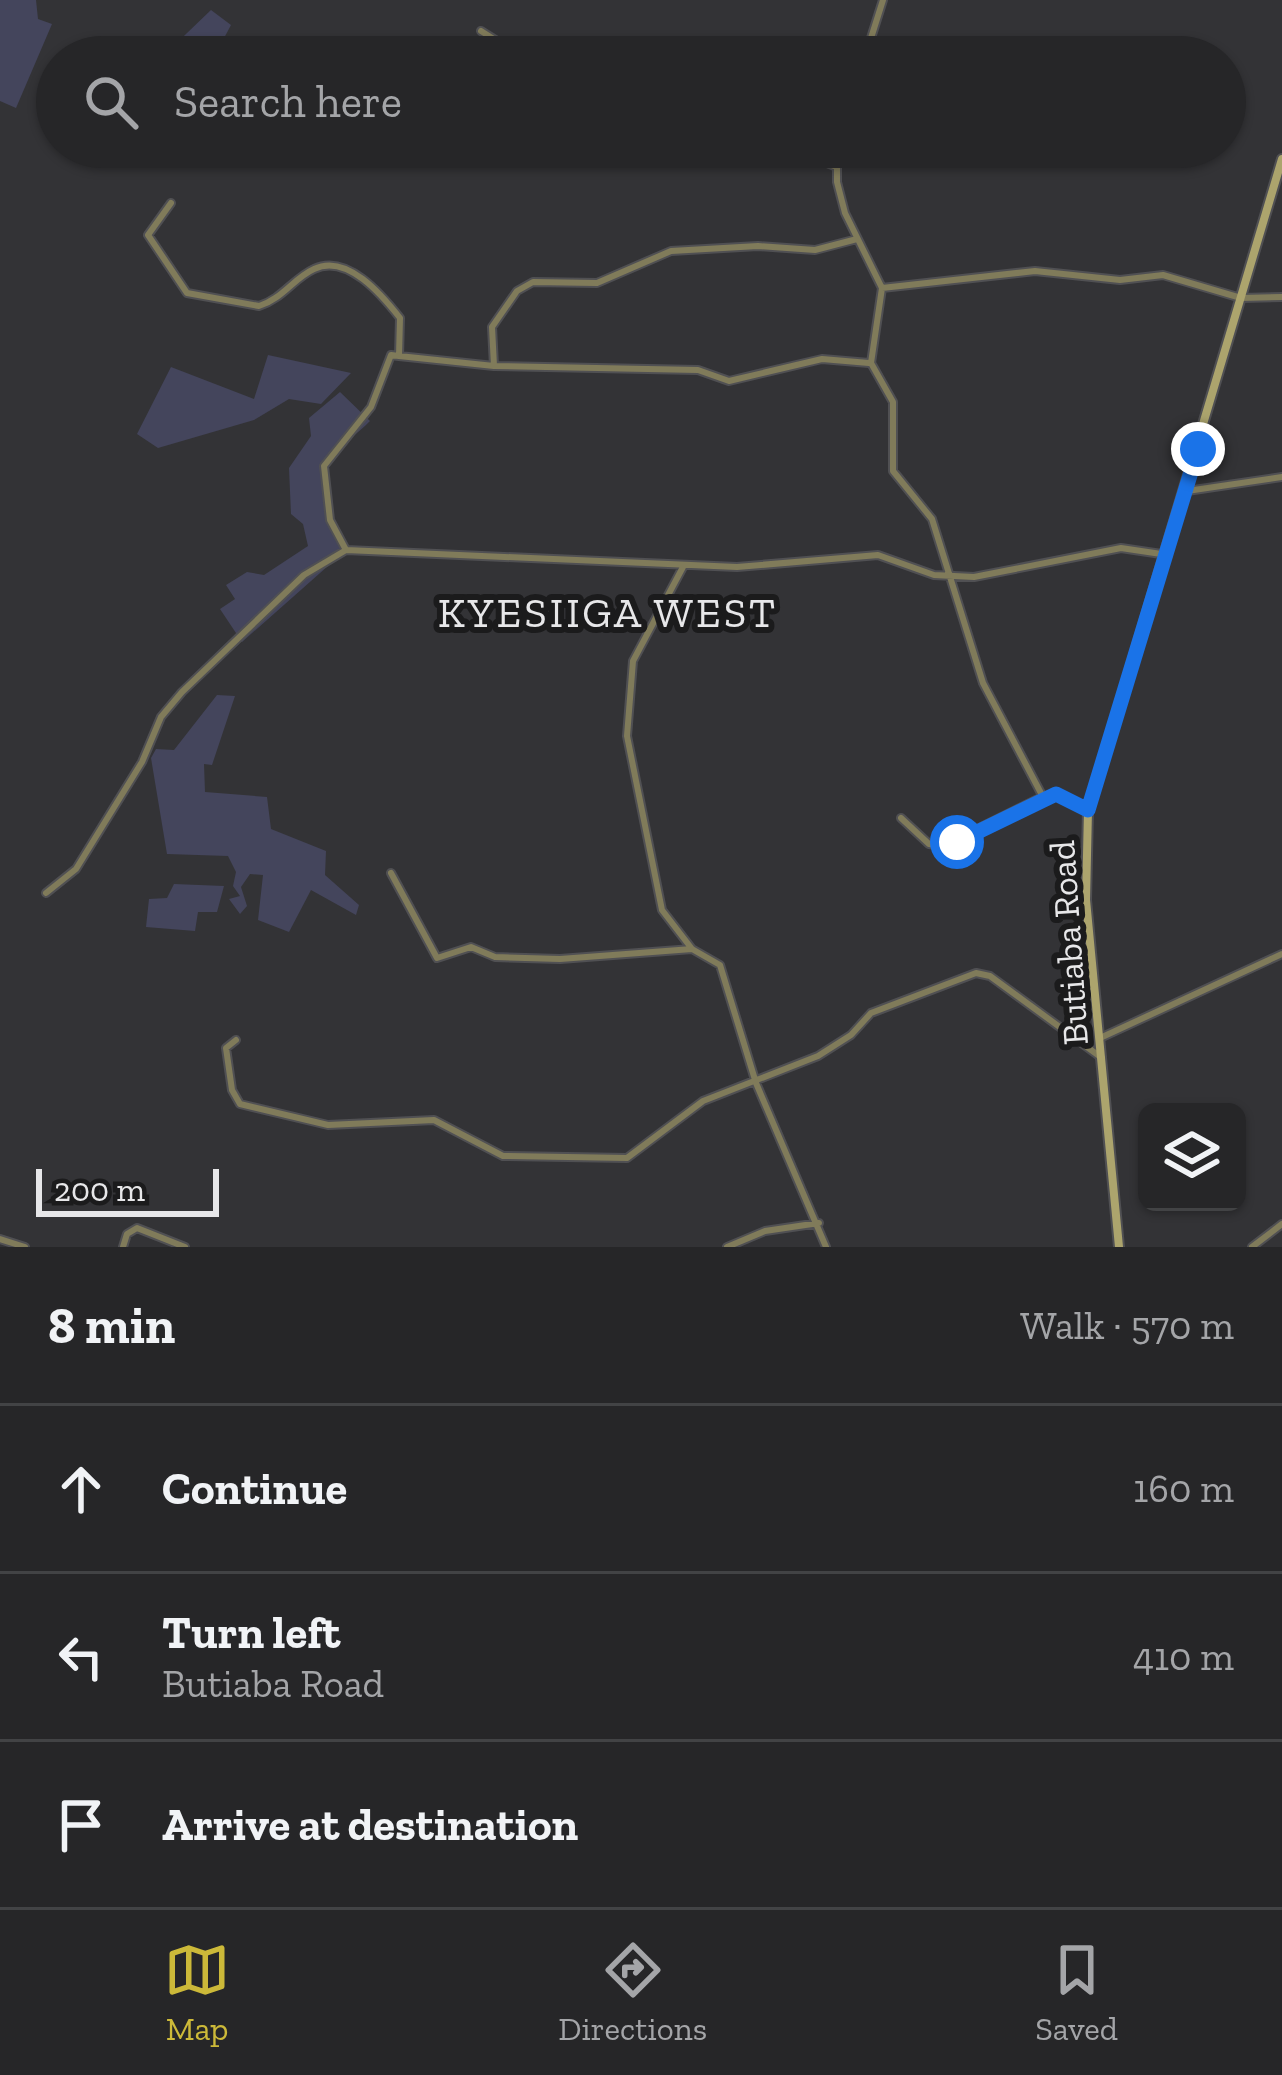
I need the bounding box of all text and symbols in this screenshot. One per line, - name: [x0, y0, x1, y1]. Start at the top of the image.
- search box: [36, 36, 1246, 168]
- icon: search: [78, 69, 144, 135]
- text: Search here: [174, 75, 402, 129]
- route end: [1171, 422, 1225, 476]
- district label: KYESIIGA WEST: [438, 587, 778, 638]
- route start: [930, 815, 984, 869]
- street label: Butiaba Road: [1040, 839, 1097, 1047]
- map controls: [1138, 1103, 1246, 1211]
- button: layers: [1138, 1103, 1246, 1211]
- scale bar: [36, 1163, 219, 1216]
- text: 200 m: [54, 1170, 145, 1209]
- text: 8 min: [48, 1295, 175, 1356]
- text: Walk · 570 m: [1020, 1302, 1234, 1349]
- icon: ahead: [48, 1456, 114, 1522]
- text: Continue: [162, 1462, 347, 1516]
- text: 160 m: [1133, 1465, 1234, 1512]
- text: Turn left: [162, 1606, 340, 1660]
- icon: left: [48, 1624, 114, 1690]
- text: 410 m: [1133, 1633, 1234, 1680]
- text: Butiaba Road: [162, 1660, 384, 1707]
- icon: arrive: [48, 1792, 114, 1858]
- text: Arrive at destination: [162, 1798, 578, 1852]
- tab: Map: [164, 1937, 230, 2048]
- tab: Directions: [558, 1937, 707, 2048]
- tab: Saved: [1035, 1937, 1118, 2048]

